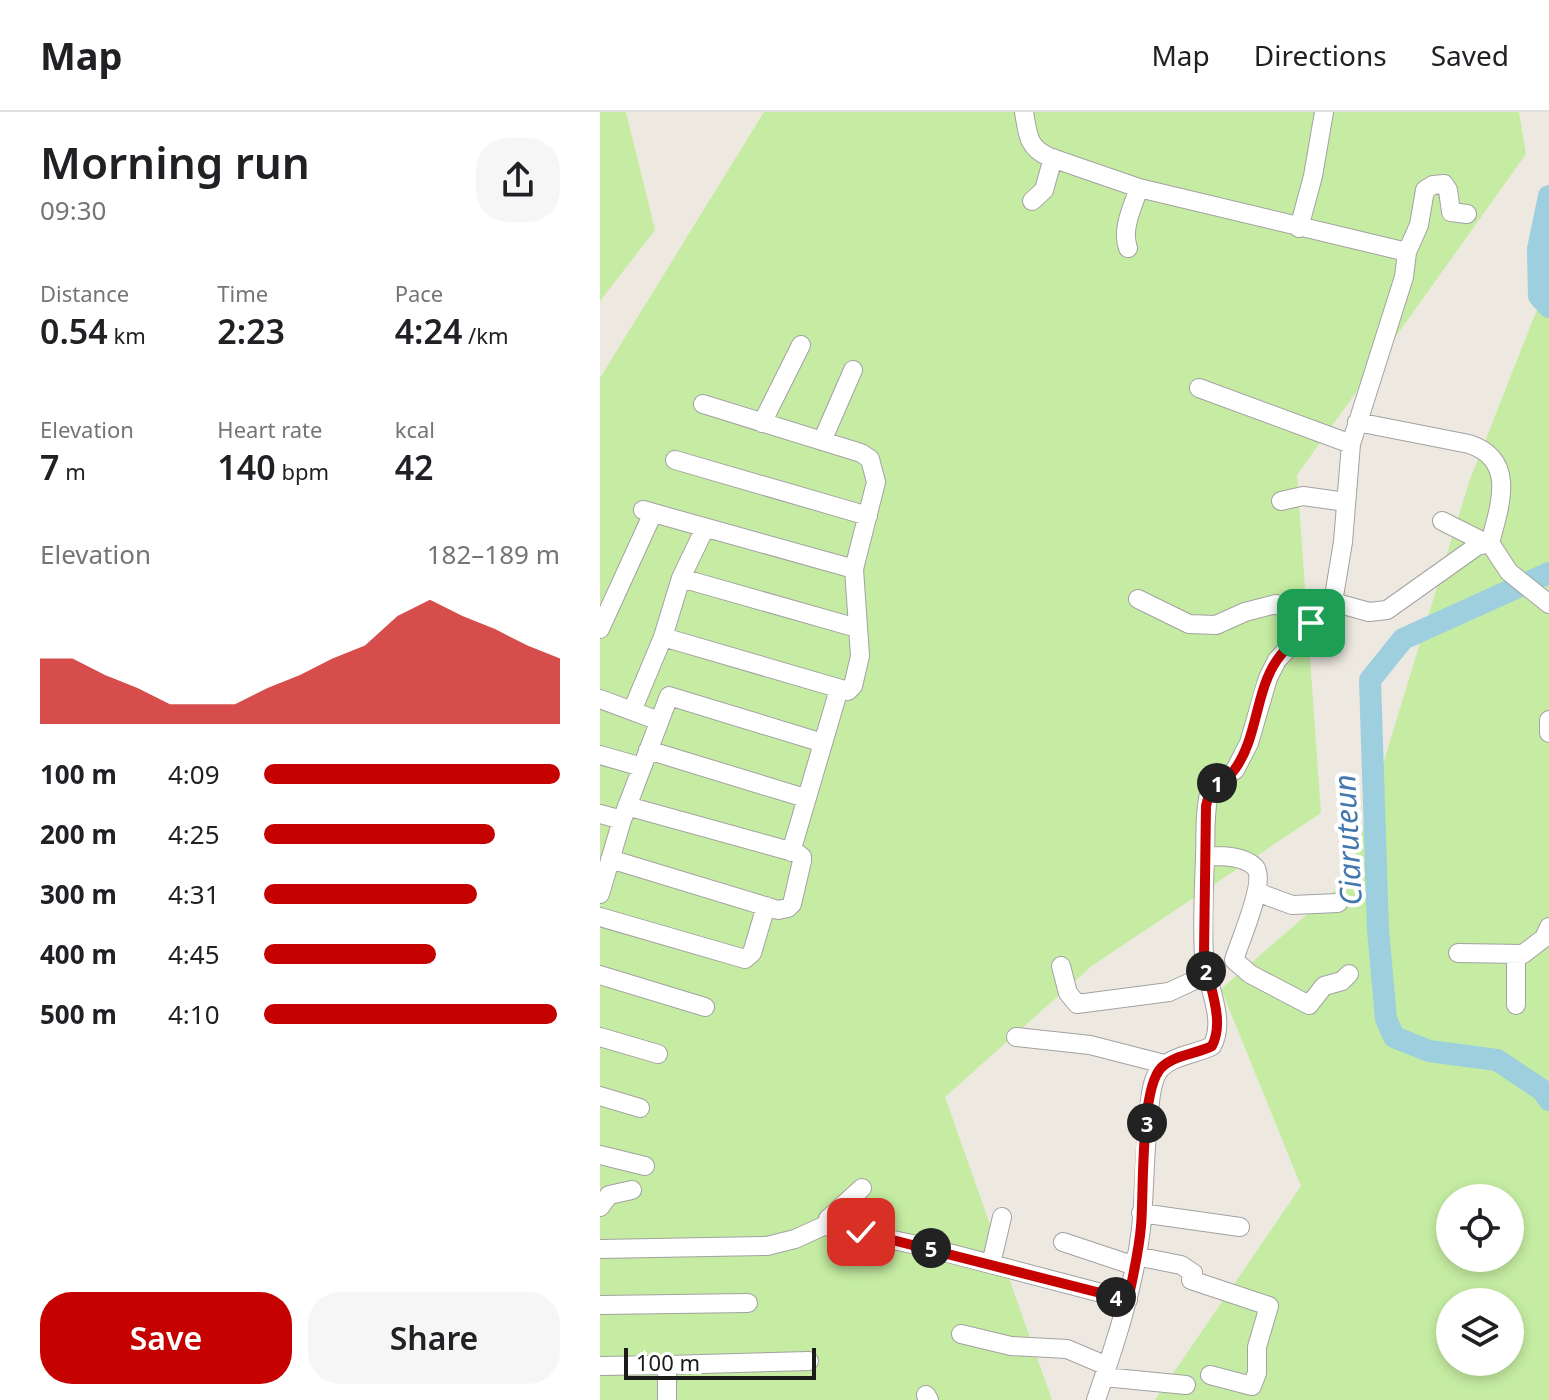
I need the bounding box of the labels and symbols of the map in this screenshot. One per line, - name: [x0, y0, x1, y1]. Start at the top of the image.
- pin: [1277, 589, 1345, 657]
- pin: 1: [1197, 763, 1237, 803]
- water label: Ciaruteun: [1323, 773, 1371, 907]
- pin: 2: [1186, 951, 1226, 991]
- pin: 3: [1127, 1103, 1167, 1143]
- pin: [827, 1198, 895, 1266]
- pin: 5: [911, 1228, 951, 1268]
- pin: 4: [1096, 1277, 1136, 1317]
- scale bar: [624, 1344, 816, 1380]

